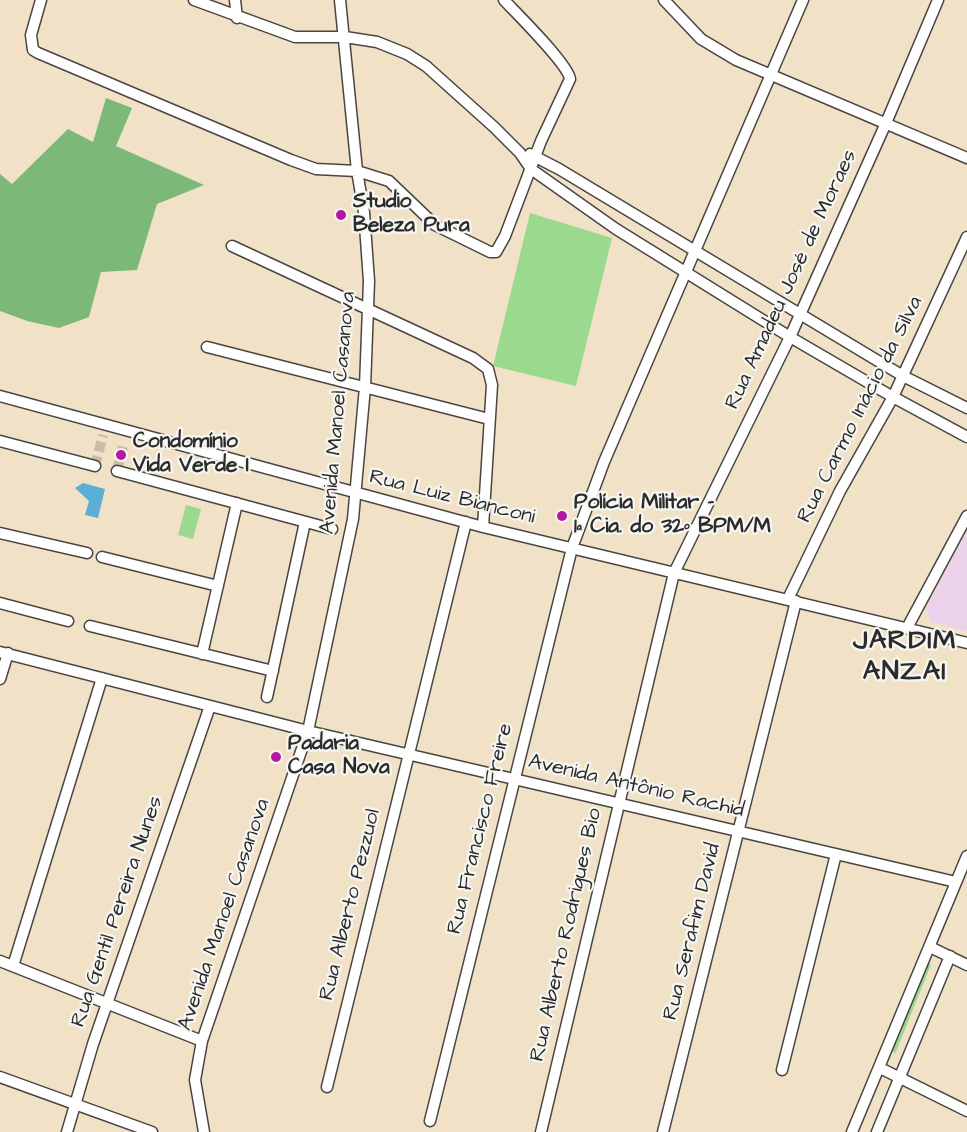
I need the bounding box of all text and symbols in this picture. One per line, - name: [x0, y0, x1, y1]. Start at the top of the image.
- street label: Rua Amadeu José de Moraes: [721, 146, 863, 414]
- place label: Studio Beleza Pura: [353, 190, 470, 240]
- marker: Studio Beleza Pura: [334, 208, 348, 222]
- street label: Avenida Manoel Casanova: [316, 291, 362, 535]
- street label: Rua Carmo Inácio da Silva: [793, 293, 929, 527]
- place label: Condomínio Vida Verde I: [133, 430, 249, 480]
- marker: Condomínio Vida Verde I: [114, 448, 128, 462]
- street label: Rua Luiz Bianconi: [366, 465, 538, 531]
- place label: Polícia Militar - 1ª Cia. do 32º BPM/M: [574, 491, 771, 541]
- marker: Polícia Militar - 1ª Cia. do 32º BPM/M: [555, 509, 569, 523]
- district label: JARDIM ANZAI: [853, 626, 957, 689]
- street label: Rua Francisco Freire: [443, 721, 519, 937]
- place label: Padaria Casa Nova: [288, 732, 390, 782]
- marker: Padaria Casa Nova: [269, 750, 283, 764]
- street label: Avenida Antônio Rachid: [526, 750, 746, 824]
- street label: Rua Gentil Pereira Nunes: [67, 793, 169, 1031]
- street label: Avenida Manoel Casanova: [173, 796, 277, 1034]
- street label: Rua Alberto Rodrigues Bio: [526, 806, 608, 1064]
- street label: Rua Alberto Pezzuol: [315, 807, 387, 1003]
- street label: Rua Serafim David: [659, 841, 727, 1023]

